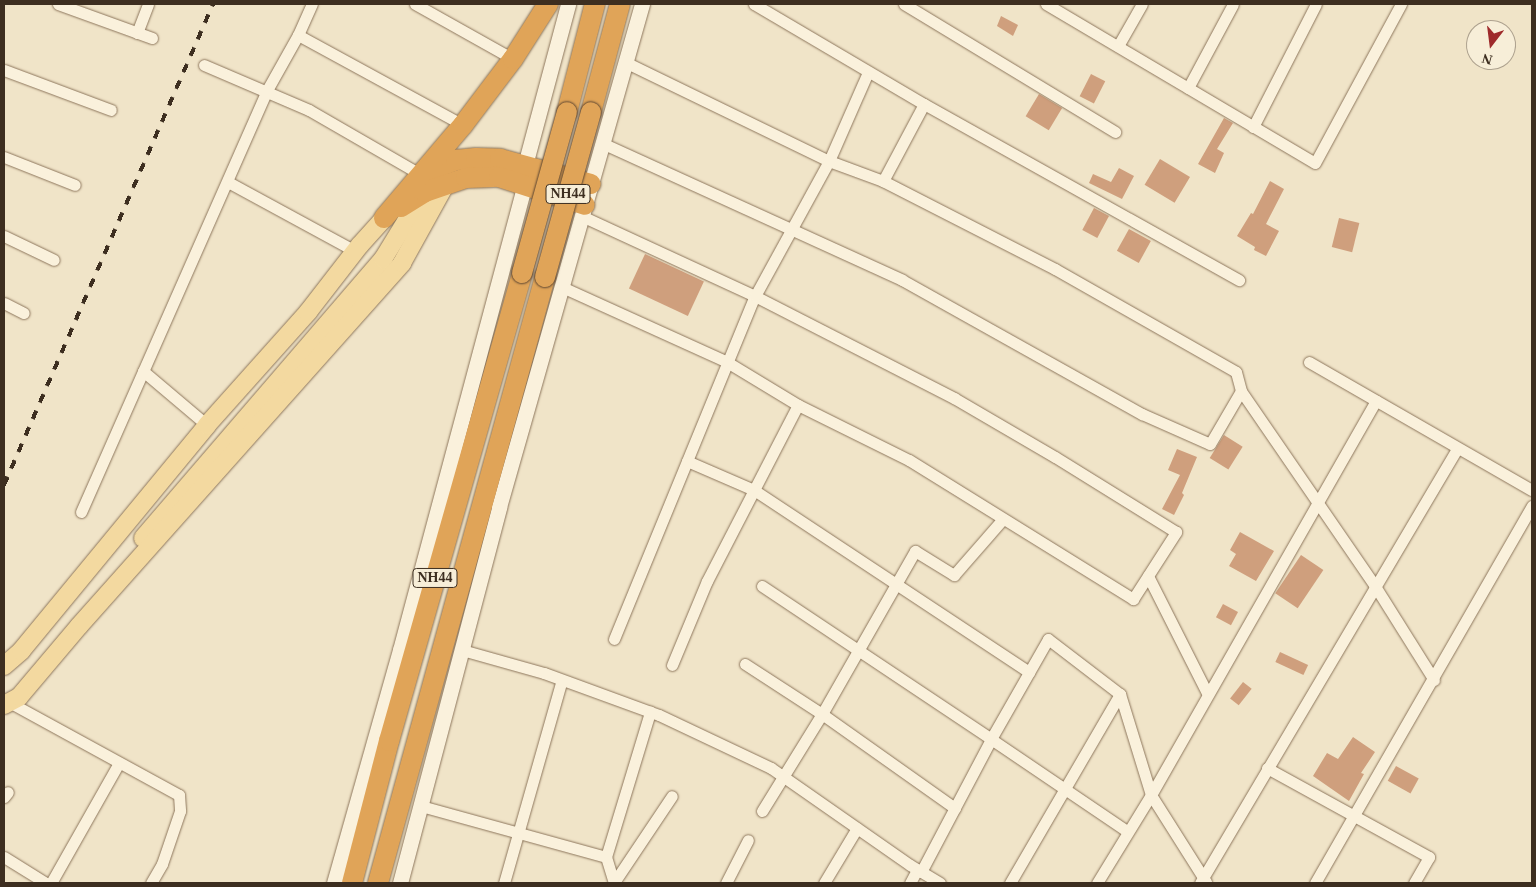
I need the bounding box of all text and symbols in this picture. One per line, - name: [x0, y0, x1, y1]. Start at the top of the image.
- north arrow: [1466, 20, 1516, 70]
- text: N: [1480, 50, 1494, 68]
- road number: NH44: [546, 182, 590, 205]
- road number: NH44: [412, 566, 458, 590]

